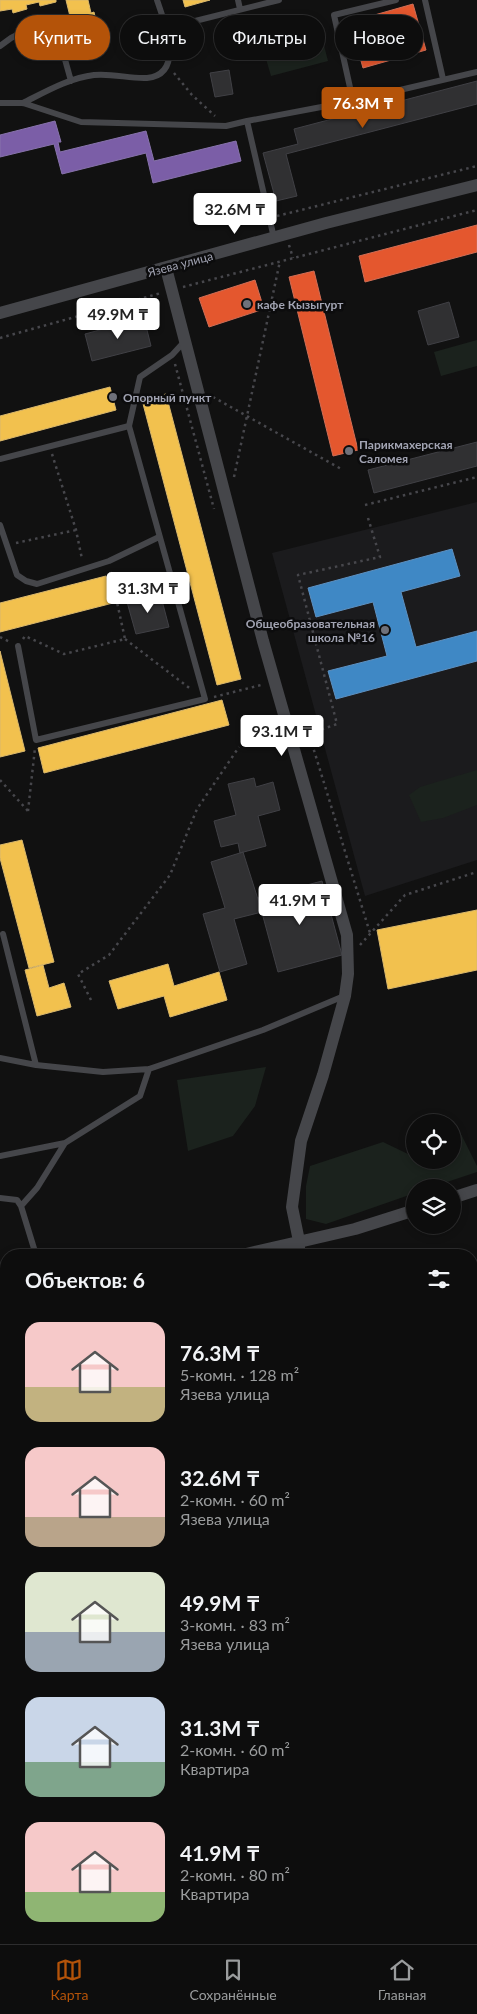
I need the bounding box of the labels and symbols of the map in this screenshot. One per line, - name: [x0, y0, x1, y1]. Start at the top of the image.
- pin: 76.3M ₸: [317, 86, 409, 129]
- pin: 32.6M ₸: [189, 192, 281, 235]
- street label: Язева улица: [145, 248, 214, 280]
- place label: кафе Кызыгурт: [257, 297, 344, 312]
- pin: 49.9M ₸: [72, 298, 164, 340]
- marker: кафе Кызыгурт: [241, 298, 253, 310]
- place label: Опорный пункт: [123, 390, 212, 405]
- marker: Опорный пункт: [107, 391, 119, 403]
- place label: Парикмахерская Саломея: [359, 437, 453, 466]
- marker: Парикмахерская Саломея: [343, 445, 355, 457]
- pin: 31.3M ₸: [102, 572, 194, 614]
- place label: Общеобразовательная школа №16: [246, 616, 375, 645]
- marker: Общеобразовательная школа №16: [379, 624, 391, 636]
- pin: 93.1M ₸: [236, 714, 328, 757]
- pin: 41.9M ₸: [254, 884, 346, 926]

